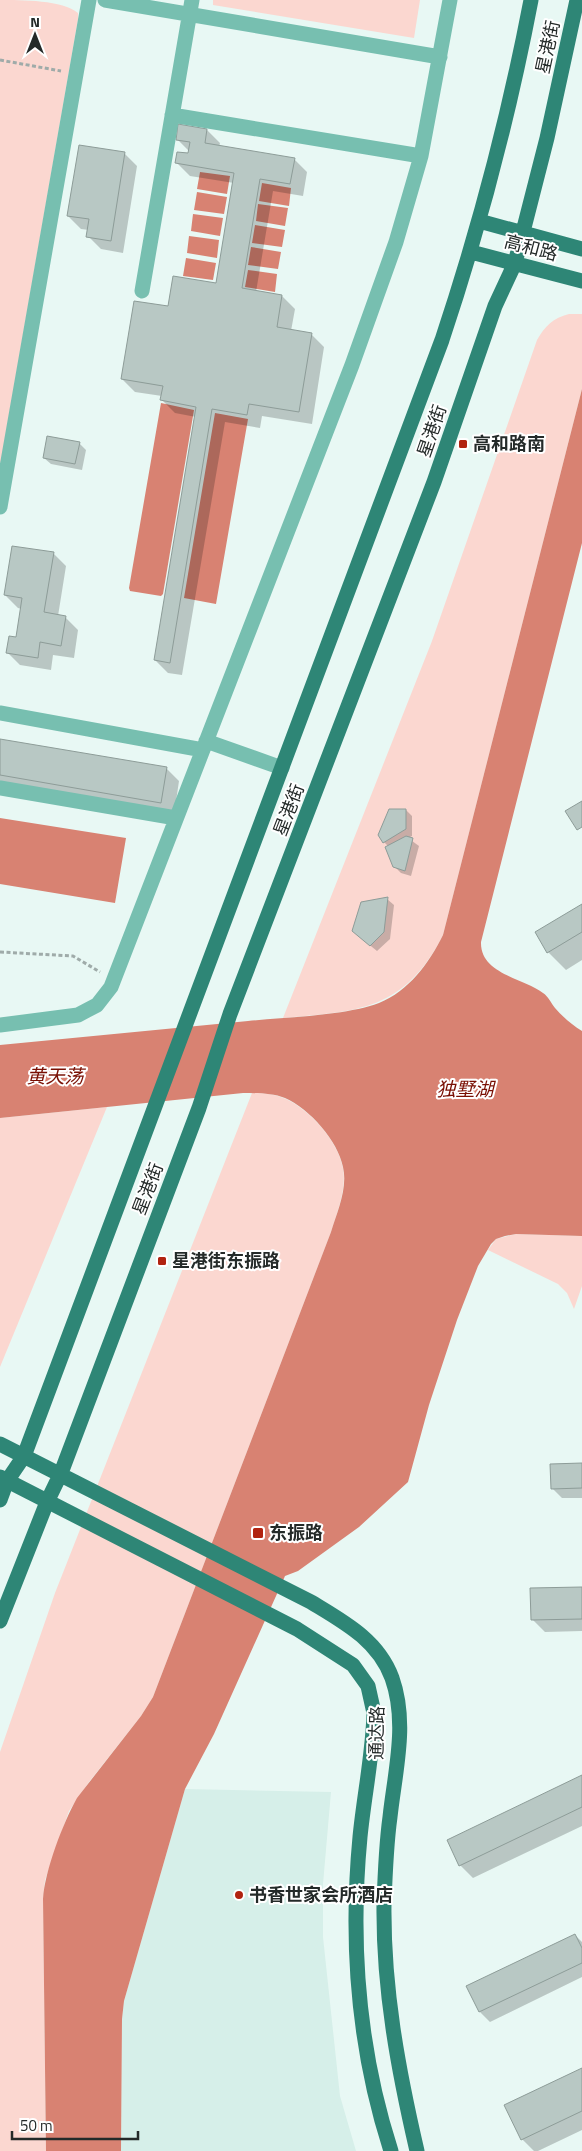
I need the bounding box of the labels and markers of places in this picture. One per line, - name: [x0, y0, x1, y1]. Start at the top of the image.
- place label: 高和路南: [473, 430, 545, 457]
- marker: 高和路南: [457, 438, 469, 450]
- place label: 星港街东振路: [172, 1247, 280, 1274]
- marker: 星港街东振路: [156, 1255, 168, 1267]
- place label: 东振路: [269, 1519, 323, 1546]
- marker: 东振路: [251, 1526, 265, 1540]
- place label: 书香世家会所酒店: [249, 1881, 393, 1908]
- marker: 书香世家会所酒店: [233, 1889, 245, 1901]

